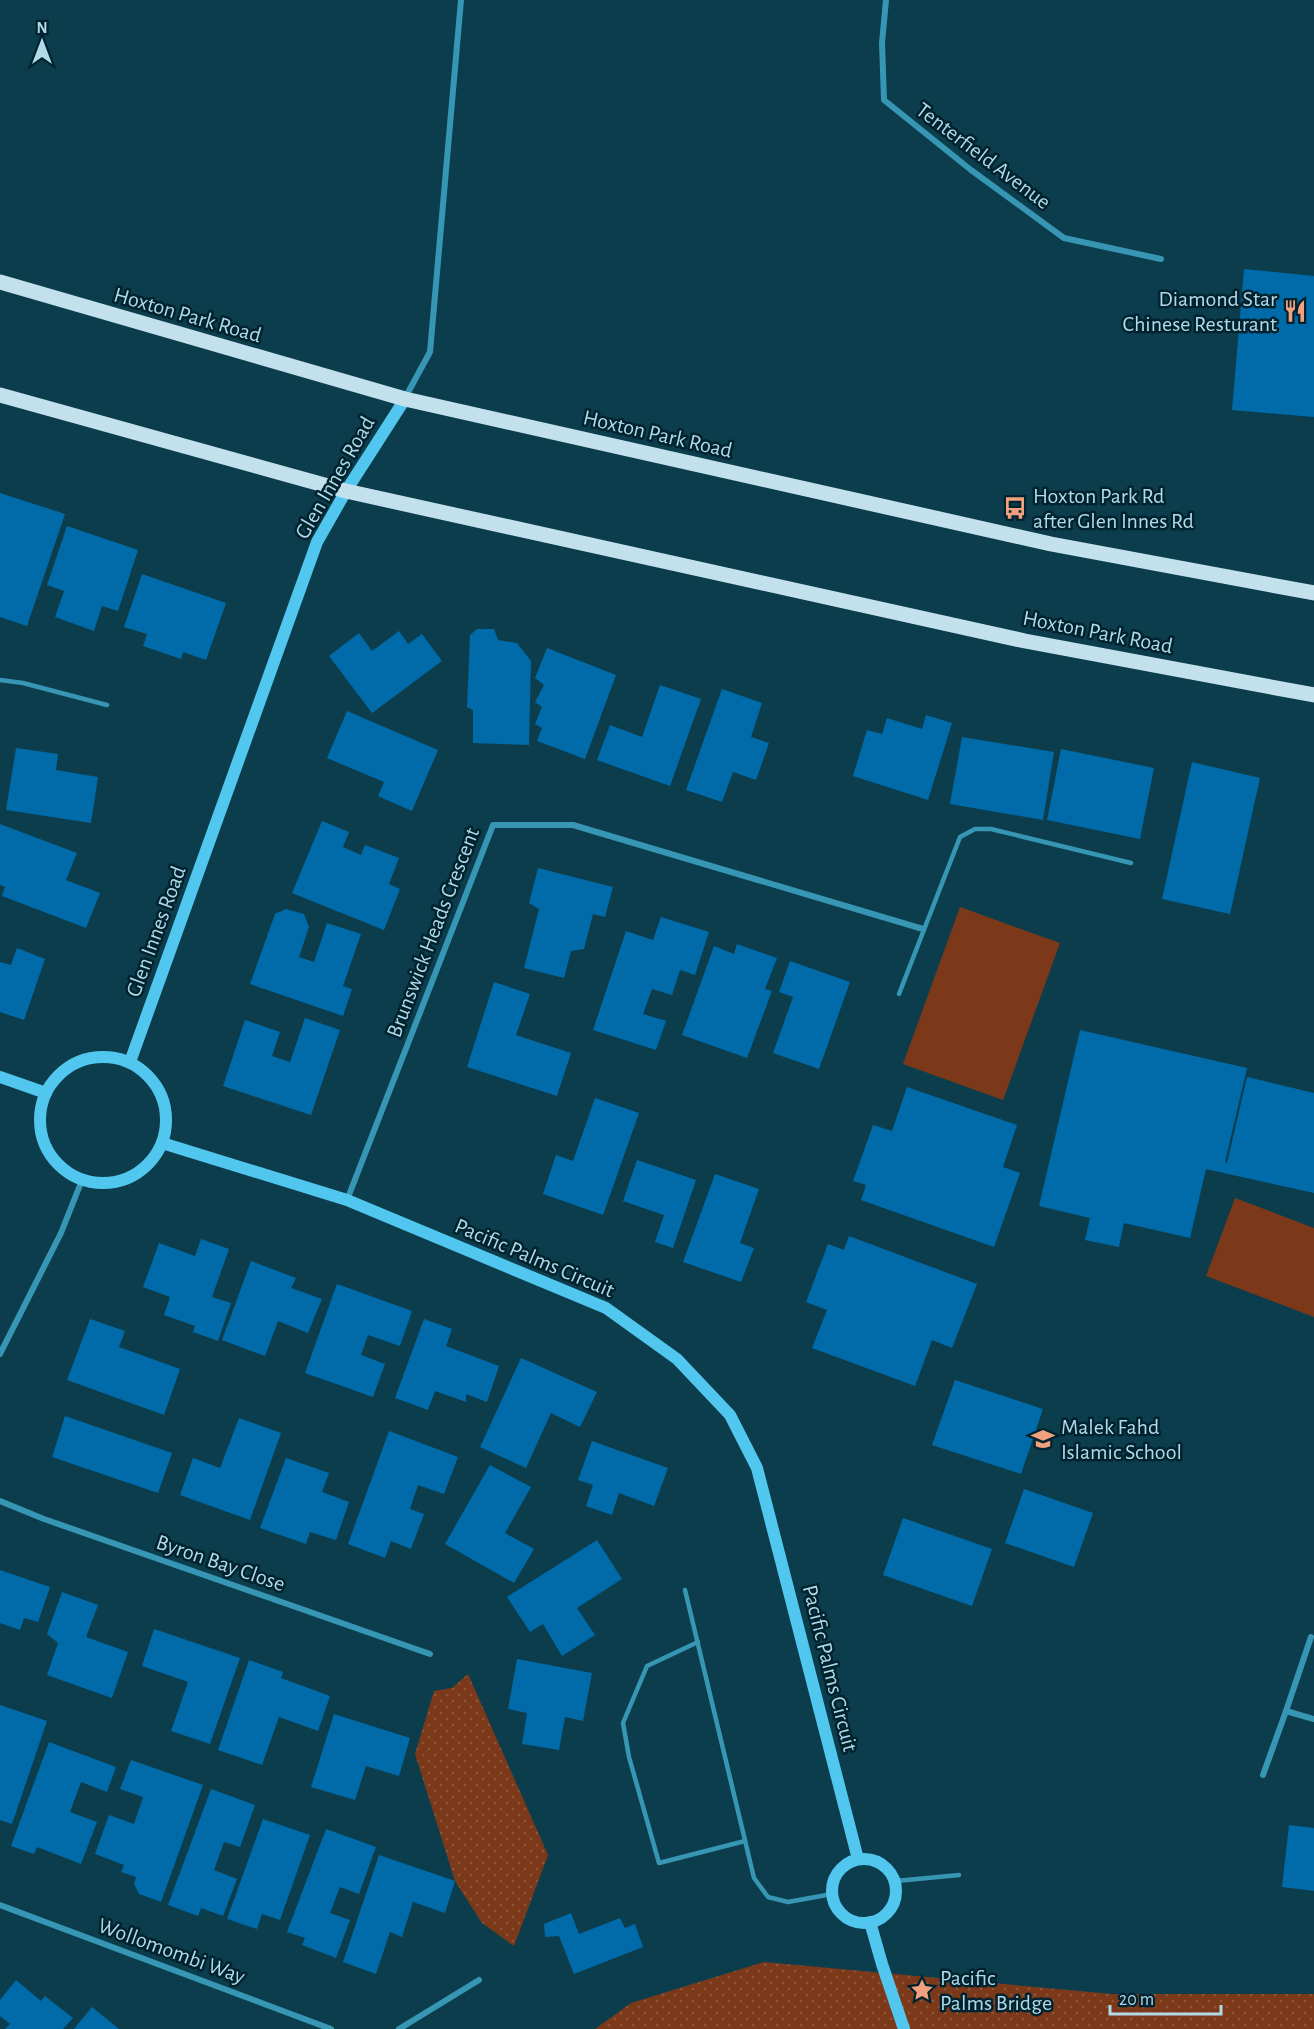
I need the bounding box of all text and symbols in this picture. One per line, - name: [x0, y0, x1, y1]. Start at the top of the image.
- north arrow: [12, 12, 72, 72]
- text: N: [36, 20, 48, 36]
- street label: Tenterfield Avenue: [912, 98, 1055, 213]
- street label: Hoxton Park Road: [112, 283, 264, 347]
- place label: Diamond Star Chinese Resturant: [1122, 288, 1277, 335]
- restaurant icon: Diamond Star Chinese Resturant: [1282, 298, 1308, 324]
- street label: Hoxton Park Road: [581, 406, 734, 462]
- street label: Glen Innes Road: [291, 413, 379, 542]
- place label: Hoxton Park Rd after Glen Innes Rd: [1033, 485, 1194, 532]
- bus stop icon: Hoxton Park Rd after Glen Innes Rd: [1002, 495, 1028, 521]
- street label: Hoxton Park Road: [1021, 607, 1175, 657]
- street label: Brunswick Heads Crescent: [383, 824, 483, 1040]
- street label: Glen Innes Road: [122, 863, 190, 1000]
- street label: Pacific Palms Circuit: [452, 1214, 618, 1301]
- place label: Malek Fahd Islamic School: [1061, 1416, 1182, 1463]
- school or university icon: Malek Fahd Islamic School: [1030, 1426, 1056, 1452]
- street label: Byron Bay Close: [153, 1531, 288, 1595]
- street label: Pacific Palms Circuit: [799, 1583, 861, 1754]
- street label: Wollomombi Way: [95, 1914, 249, 1988]
- place label: Pacific Palms Bridge: [940, 1967, 1052, 2014]
- place icon: Pacific Palms Bridge: [909, 1977, 935, 2003]
- scale bar: [1110, 1978, 1221, 2016]
- text: 20 m: [1119, 1991, 1154, 2009]

